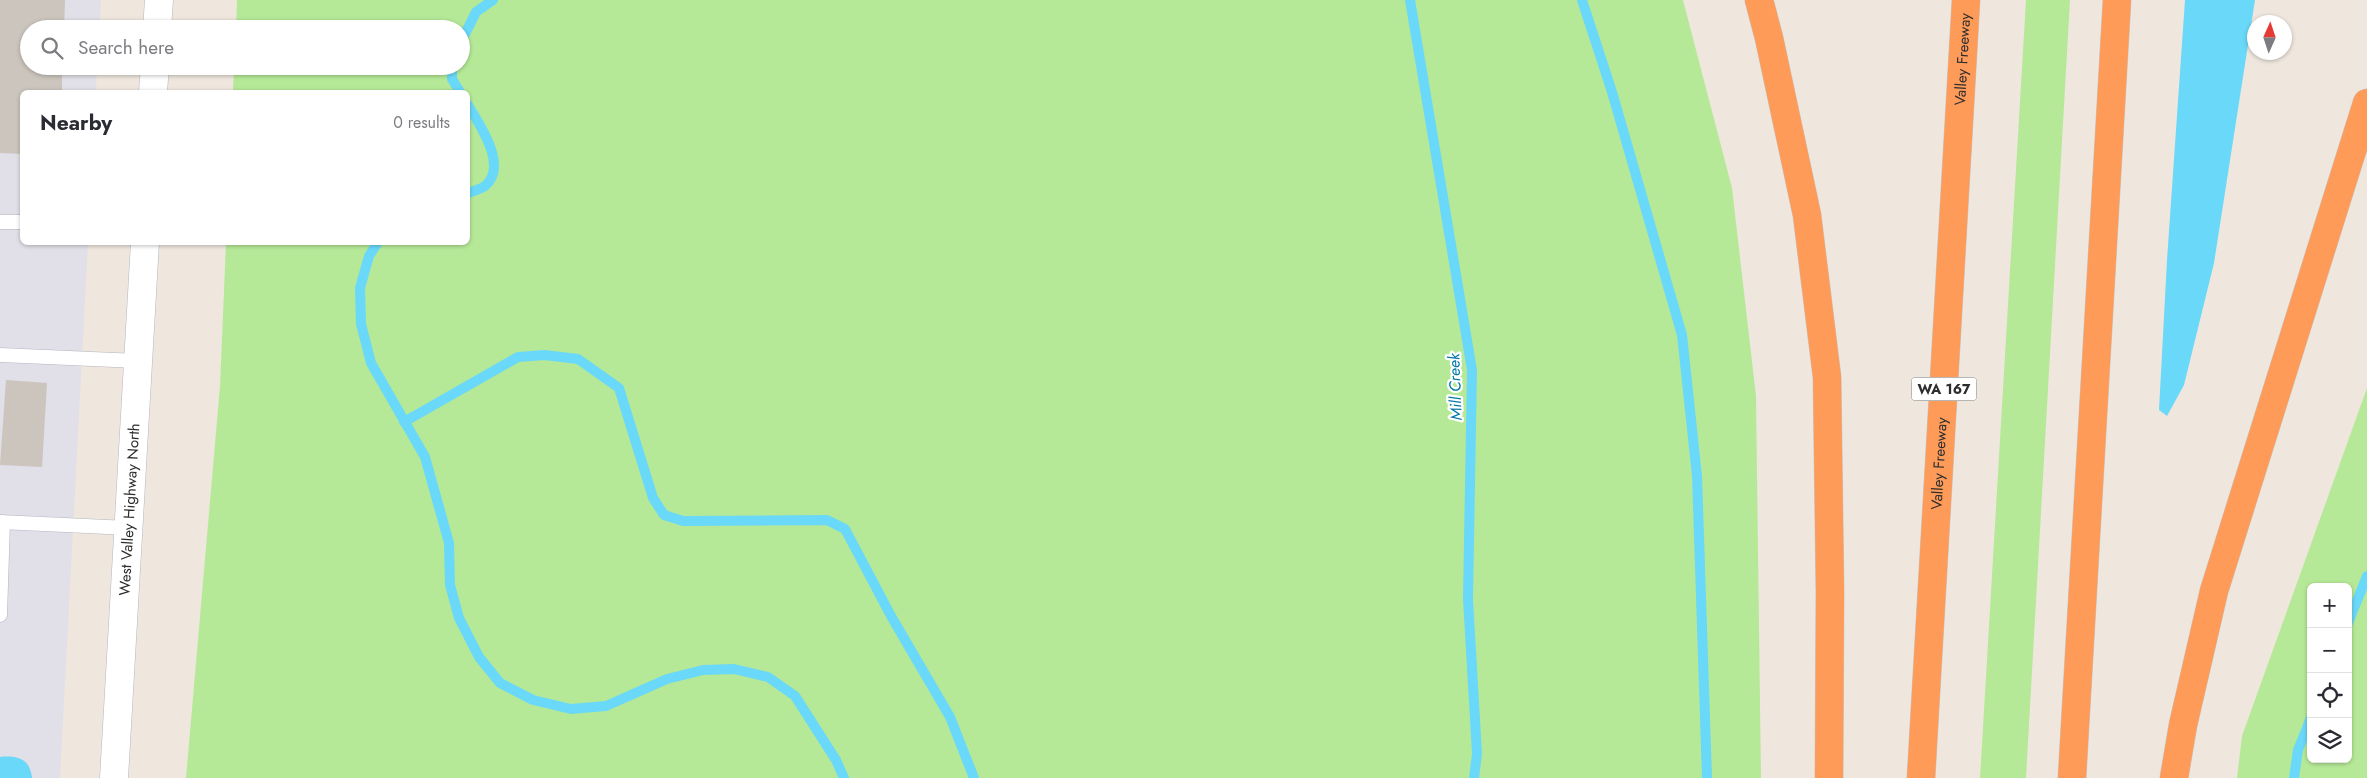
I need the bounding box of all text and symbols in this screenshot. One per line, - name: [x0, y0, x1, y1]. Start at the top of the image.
- street label: Valley Freeway: [1949, 12, 1976, 106]
- north arrow: [2247, 15, 2292, 60]
- search box: [20, 20, 470, 75]
- icon: search: [38, 34, 66, 62]
- text: Search here: [78, 34, 174, 61]
- text: Nearby: [40, 108, 112, 138]
- text: 0 results: [393, 111, 450, 134]
- water label: Mill Creek: [1442, 352, 1468, 421]
- road number: WA 167: [1912, 378, 1976, 400]
- street label: Valley Freeway: [1926, 416, 1953, 510]
- street label: West Valley Highway North: [114, 423, 145, 596]
- map controls: [2307, 583, 2352, 763]
- button: +: [2307, 583, 2352, 628]
- button: −: [2307, 628, 2352, 673]
- button: locate: [2307, 673, 2352, 718]
- button: layers: [2307, 718, 2352, 763]

